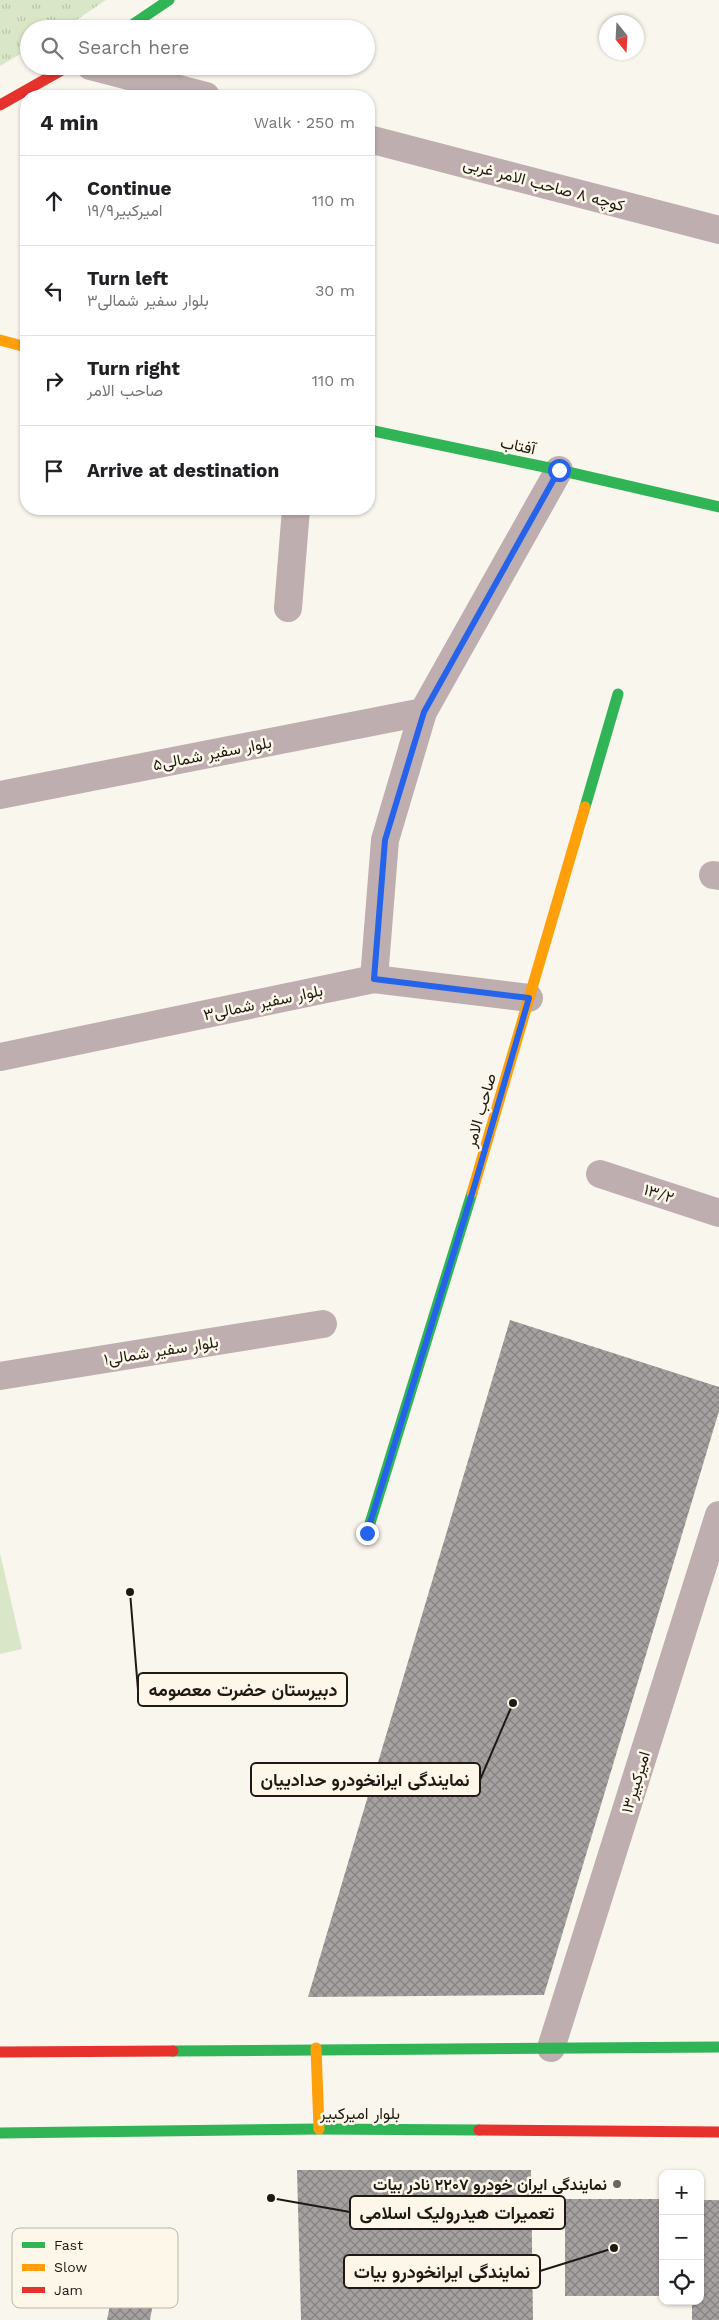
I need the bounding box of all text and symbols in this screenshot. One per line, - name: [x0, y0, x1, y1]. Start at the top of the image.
- north arrow: [599, 15, 644, 60]
- search box: [20, 20, 375, 75]
- icon: search: [38, 34, 66, 62]
- text: Search here: [78, 36, 189, 59]
- text: 4 min: [40, 110, 98, 135]
- text: Walk · 250 m: [254, 113, 355, 132]
- street label: کوچه ۸ صاحب الامر غربی: [461, 154, 626, 217]
- text: Continue: [87, 177, 171, 200]
- icon: ahead: [40, 187, 68, 215]
- text: 110 m: [312, 191, 355, 210]
- text: امیرکبیر۱۹/۹: [87, 201, 163, 220]
- text: Turn left: [87, 267, 168, 290]
- icon: left: [40, 277, 68, 305]
- text: 30 m: [315, 281, 355, 300]
- text: بلوار سفیر شمالی۳: [87, 291, 209, 310]
- text: Turn right: [87, 357, 180, 380]
- icon: right: [40, 367, 68, 395]
- text: 110 m: [312, 371, 355, 390]
- text: صاحب الامر: [87, 381, 163, 400]
- street label: آفتاب: [499, 433, 538, 459]
- icon: arrive: [40, 457, 68, 485]
- text: Arrive at destination: [87, 459, 279, 482]
- route start: [548, 459, 571, 482]
- street label: بلوار سفیر شمالی۵: [151, 733, 273, 775]
- street label: بلوار سفیر شمالی۳: [202, 981, 325, 1025]
- street label: صاحب الامر: [461, 1071, 501, 1151]
- street label: ۱۳/۲: [641, 1180, 676, 1207]
- street label: بلوار سفیر شمالی۱: [102, 1332, 220, 1370]
- route end: [356, 1522, 379, 1545]
- callout: دبیرستان حضرت معصومه: [138, 1673, 347, 1706]
- text: دبیرستان حضرت معصومه: [149, 1679, 337, 1701]
- street label: امیرکبیر۱۳: [617, 1749, 655, 1816]
- callout: نمایندگی ایرانخودرو حدادییان: [251, 1763, 480, 1796]
- text: نمایندگی ایرانخودرو حدادییان: [260, 1769, 470, 1791]
- street label: بلوار امیرکبیر: [319, 2104, 400, 2124]
- map controls: [659, 2170, 704, 2305]
- button: +: [659, 2170, 704, 2215]
- place label: نمایندگی ایران خودرو ۲۲۰۷ نادر بیات: [373, 2175, 607, 2195]
- marker: نمایندگی ایران خودرو ۲۲۰۷ نادر بیات: [611, 2178, 623, 2190]
- callout: تعمیرات هیدرولیک اسلامی: [350, 2196, 565, 2229]
- text: تعمیرات هیدرولیک اسلامی: [359, 2202, 555, 2224]
- button: −: [659, 2215, 704, 2260]
- legend: [12, 2228, 178, 2308]
- text: Fast: [54, 2237, 83, 2253]
- callout: نمایندگی ایرانخودرو بیات: [344, 2255, 540, 2288]
- text: Slow: [54, 2259, 87, 2275]
- button: locate: [659, 2260, 704, 2305]
- text: نمایندگی ایرانخودرو بیات: [354, 2261, 530, 2283]
- text: Jam: [54, 2282, 83, 2298]

